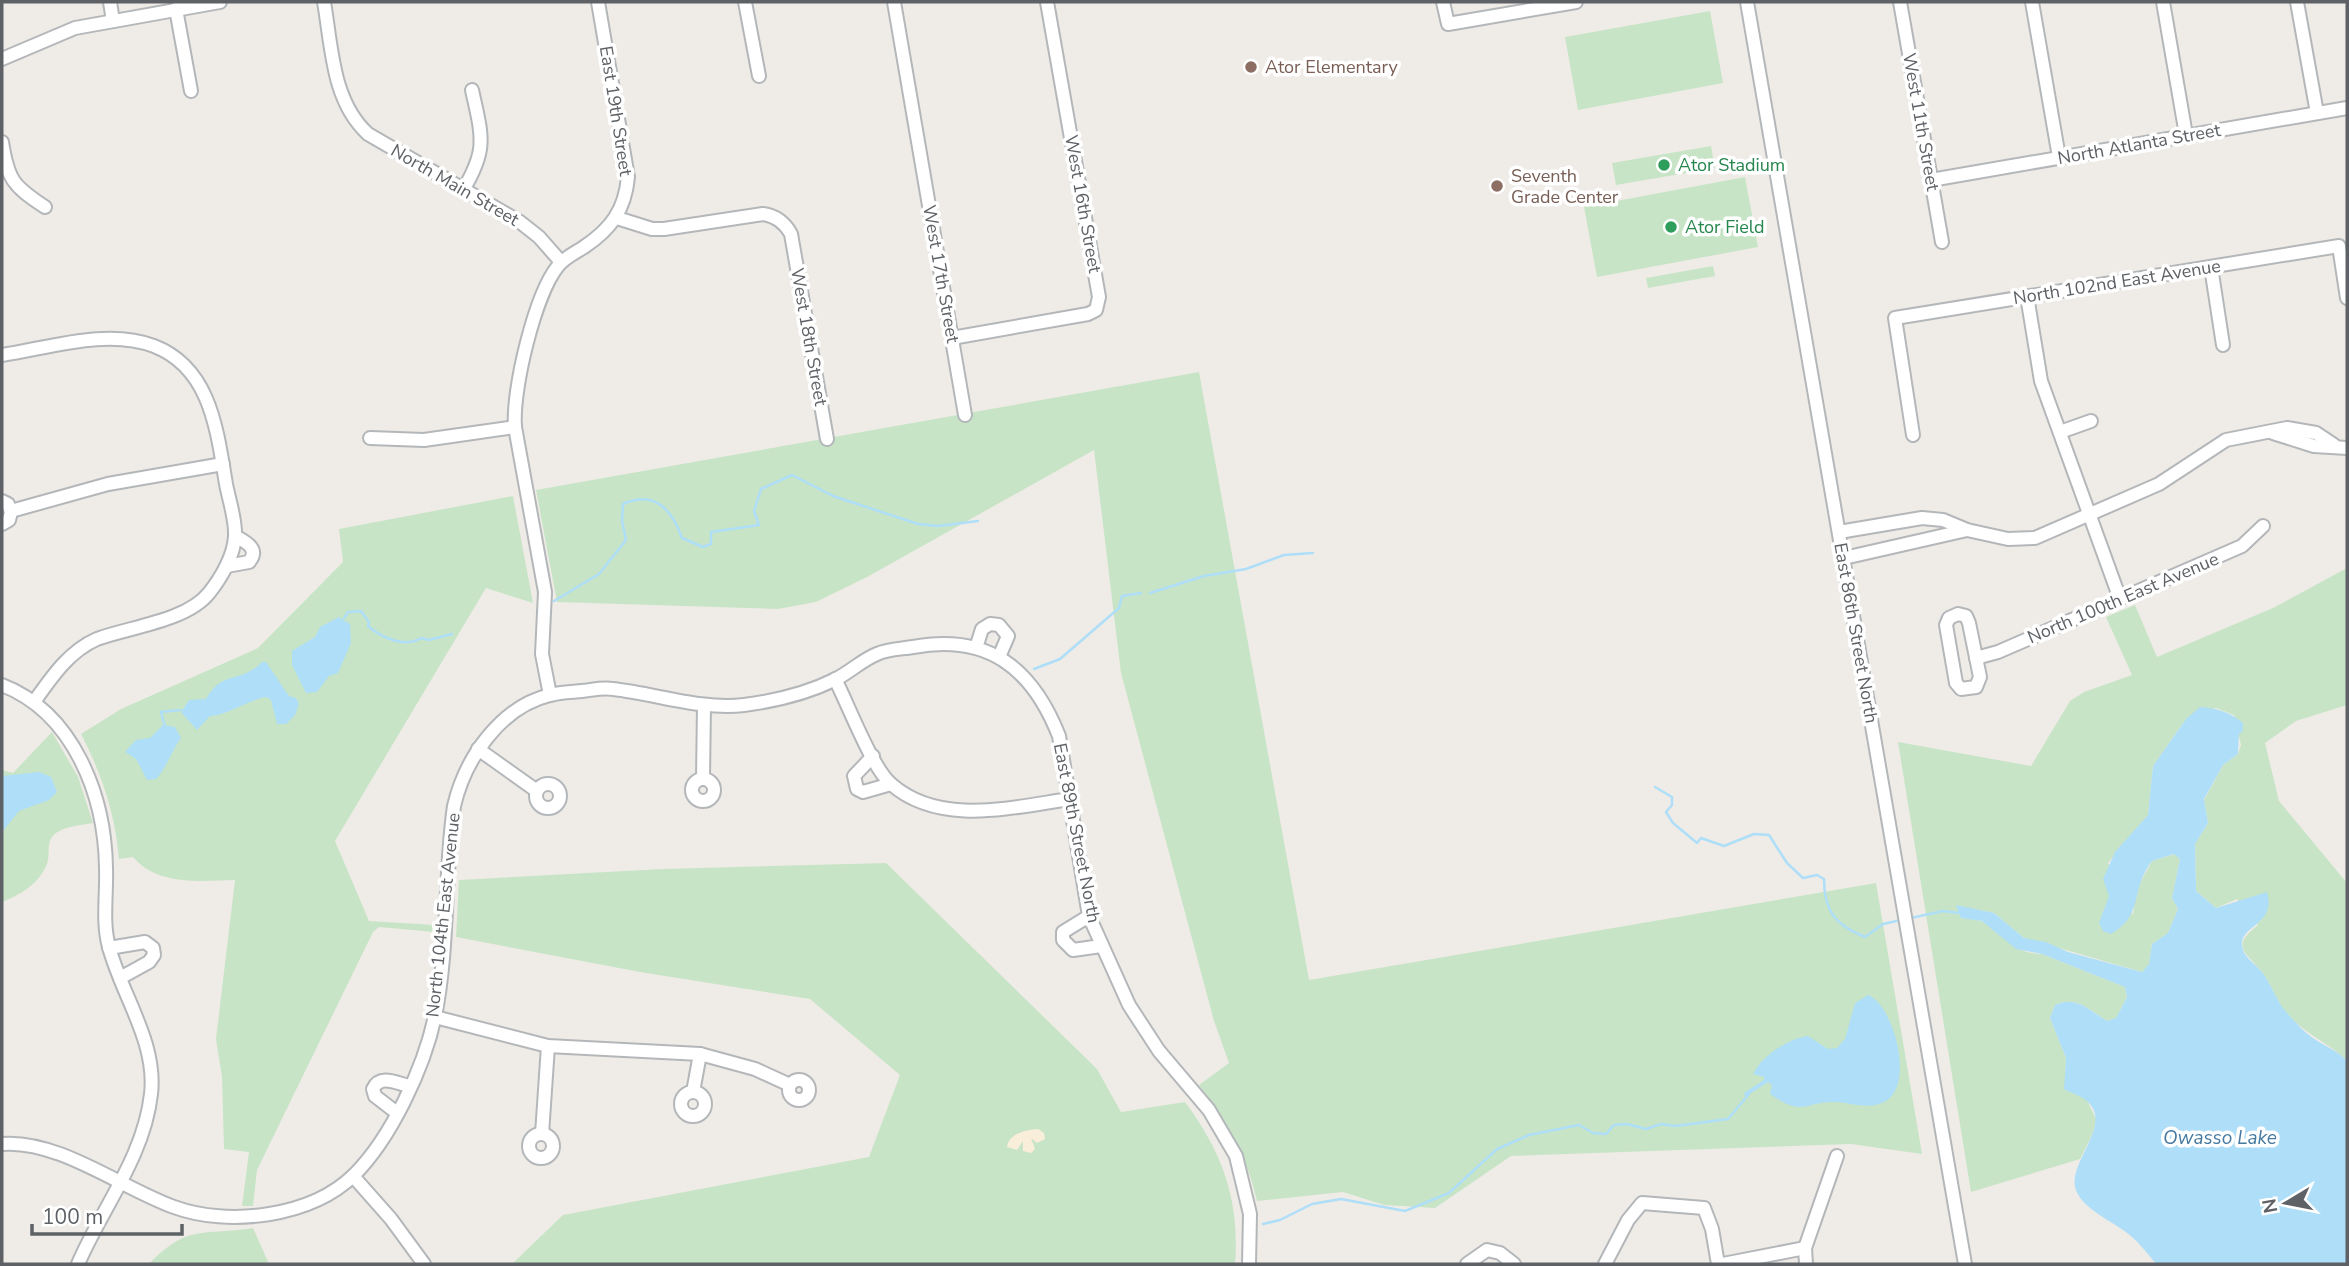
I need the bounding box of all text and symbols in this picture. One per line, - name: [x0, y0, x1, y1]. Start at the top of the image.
- street label: East 19th Street: [594, 44, 638, 178]
- street label: West 11th Street: [1897, 51, 1945, 194]
- place label: Ator Elementary: [1265, 55, 1399, 79]
- marker: Ator Elementary: [1243, 59, 1259, 75]
- street label: North Atlanta Street: [2056, 118, 2223, 170]
- street label: West 16th Street: [1059, 133, 1107, 276]
- street label: North Main Street: [386, 138, 524, 232]
- place label: Ator Stadium: [1678, 153, 1785, 177]
- marker: Ator Stadium: [1656, 157, 1672, 173]
- place label: Seventh Grade Center: [1511, 164, 1619, 209]
- marker: Seventh Grade Center: [1489, 178, 1505, 194]
- street label: West 17th Street: [917, 203, 965, 346]
- place label: Ator Field: [1685, 215, 1765, 239]
- marker: Ator Field: [1663, 219, 1679, 235]
- street label: North 102nd East Avenue: [2012, 254, 2222, 310]
- street label: West 18th Street: [785, 266, 833, 409]
- street label: East 86th Street North: [1828, 541, 1884, 725]
- street label: North 100th East Avenue: [2024, 547, 2222, 649]
- street label: East 89th Street North: [1048, 741, 1106, 925]
- street label: North 104th East Avenue: [420, 812, 466, 1018]
- water label: Owasso Lake: [2163, 1125, 2277, 1151]
- north arrow: [2251, 1168, 2321, 1238]
- scale bar: [32, 1192, 182, 1236]
- text: N: [2256, 1197, 2284, 1215]
- text: 100 m: [42, 1203, 103, 1231]

